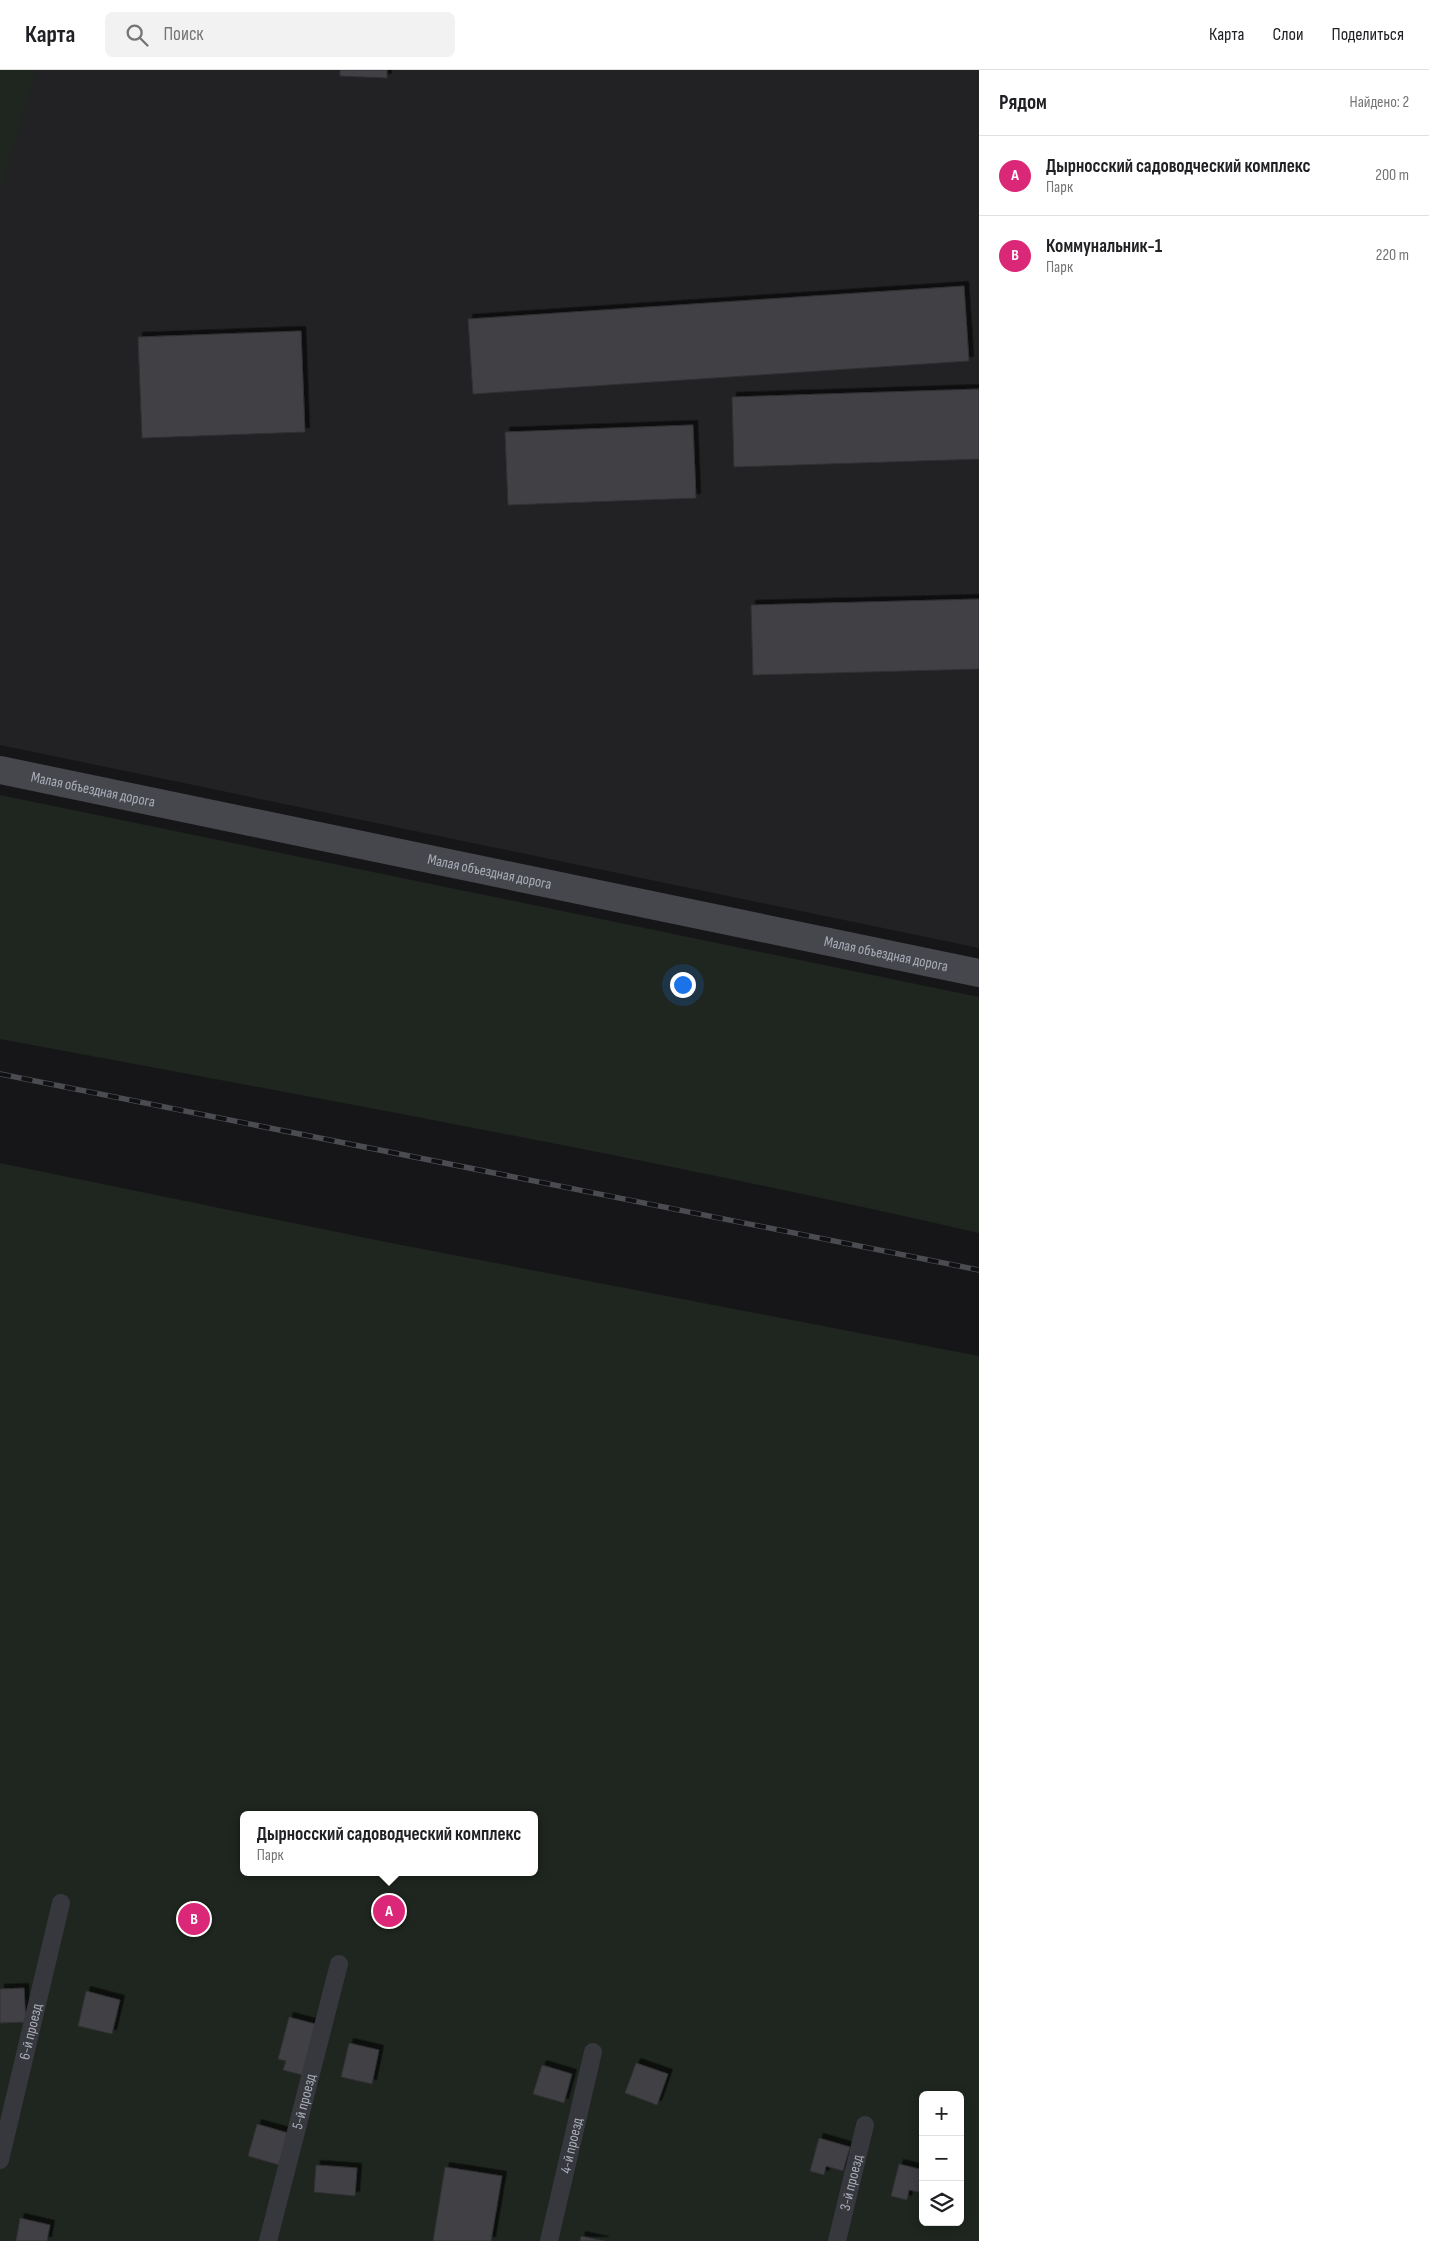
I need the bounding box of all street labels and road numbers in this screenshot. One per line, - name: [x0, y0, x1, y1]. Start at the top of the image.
- street label: Малая объездная дорога: [29, 768, 157, 812]
- street label: Малая объездная дорога: [426, 850, 553, 894]
- street label: Малая объездная дорога: [822, 932, 950, 976]
- street label: 6-й проезд: [15, 2001, 47, 2062]
- street label: 5-й проезд: [288, 2071, 321, 2131]
- street label: 4-й проезд: [556, 2115, 588, 2175]
- street label: 3-й проезд: [836, 2152, 868, 2213]

